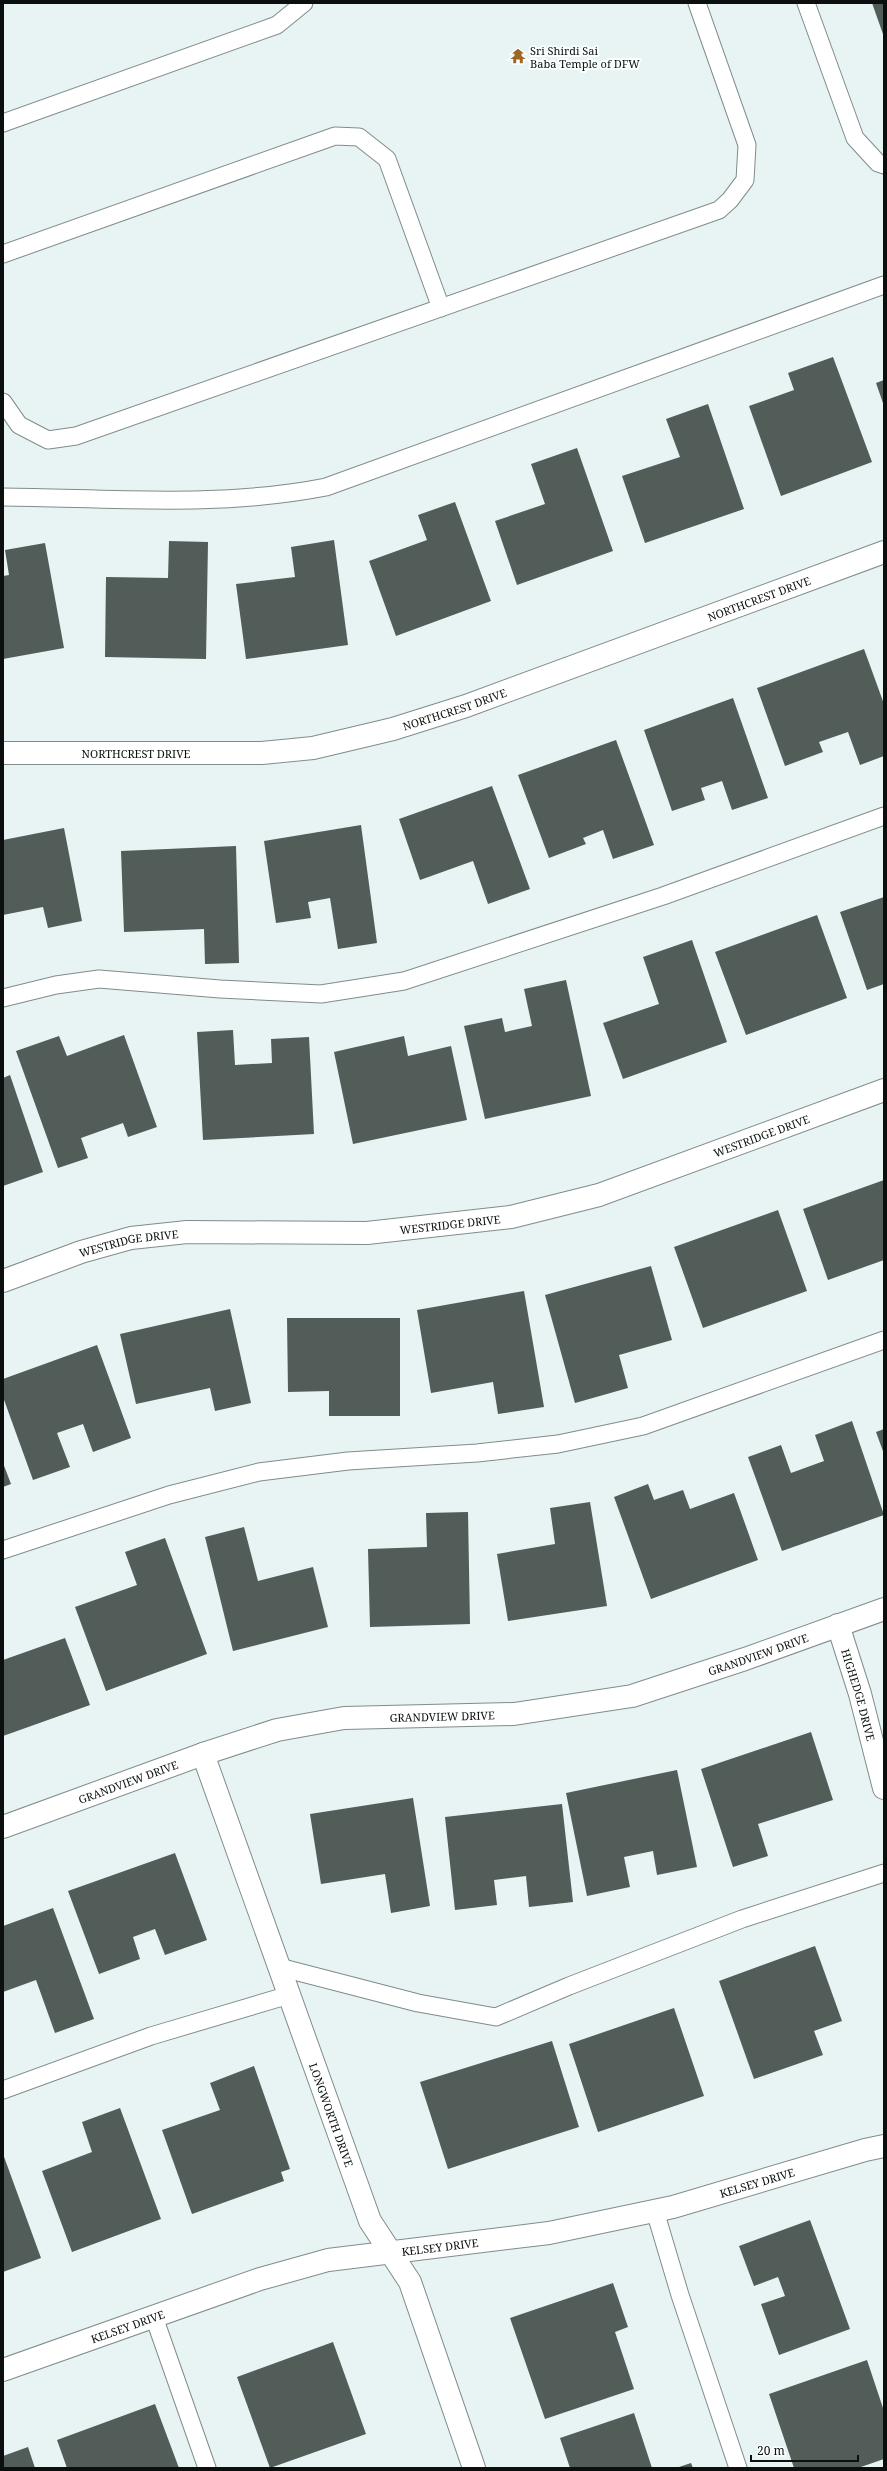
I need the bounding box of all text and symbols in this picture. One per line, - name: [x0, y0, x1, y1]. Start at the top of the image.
- place label: Sri Shirdi Sai Baba Temple of DFW: [530, 43, 640, 71]
- temple icon: Sri Shirdi Sai Baba Temple of DFW: [509, 47, 527, 65]
- street label: NORTHCREST DRIVE: [705, 572, 813, 624]
- street label: NORTHCREST DRIVE: [400, 684, 509, 733]
- street label: NORTHCREST DRIVE: [82, 746, 191, 761]
- street label: WESTRIDGE DRIVE: [711, 1111, 812, 1160]
- street label: WESTRIDGE DRIVE: [399, 1211, 501, 1237]
- street label: WESTRIDGE DRIVE: [77, 1225, 179, 1260]
- street label: GRANDVIEW DRIVE: [706, 1629, 810, 1678]
- street label: HIGHEDGE DRIVE: [839, 1647, 879, 1743]
- street label: GRANDVIEW DRIVE: [389, 1707, 495, 1724]
- street label: GRANDVIEW DRIVE: [76, 1756, 180, 1806]
- street label: LONGWORTH DRIVE: [306, 2061, 358, 2169]
- street label: KELSEY DRIVE: [718, 2164, 796, 2200]
- street label: KELSEY DRIVE: [401, 2234, 479, 2258]
- street label: KELSEY DRIVE: [88, 2306, 167, 2346]
- scale bar: [751, 2437, 858, 2463]
- text: 20 m: [757, 2442, 785, 2459]

